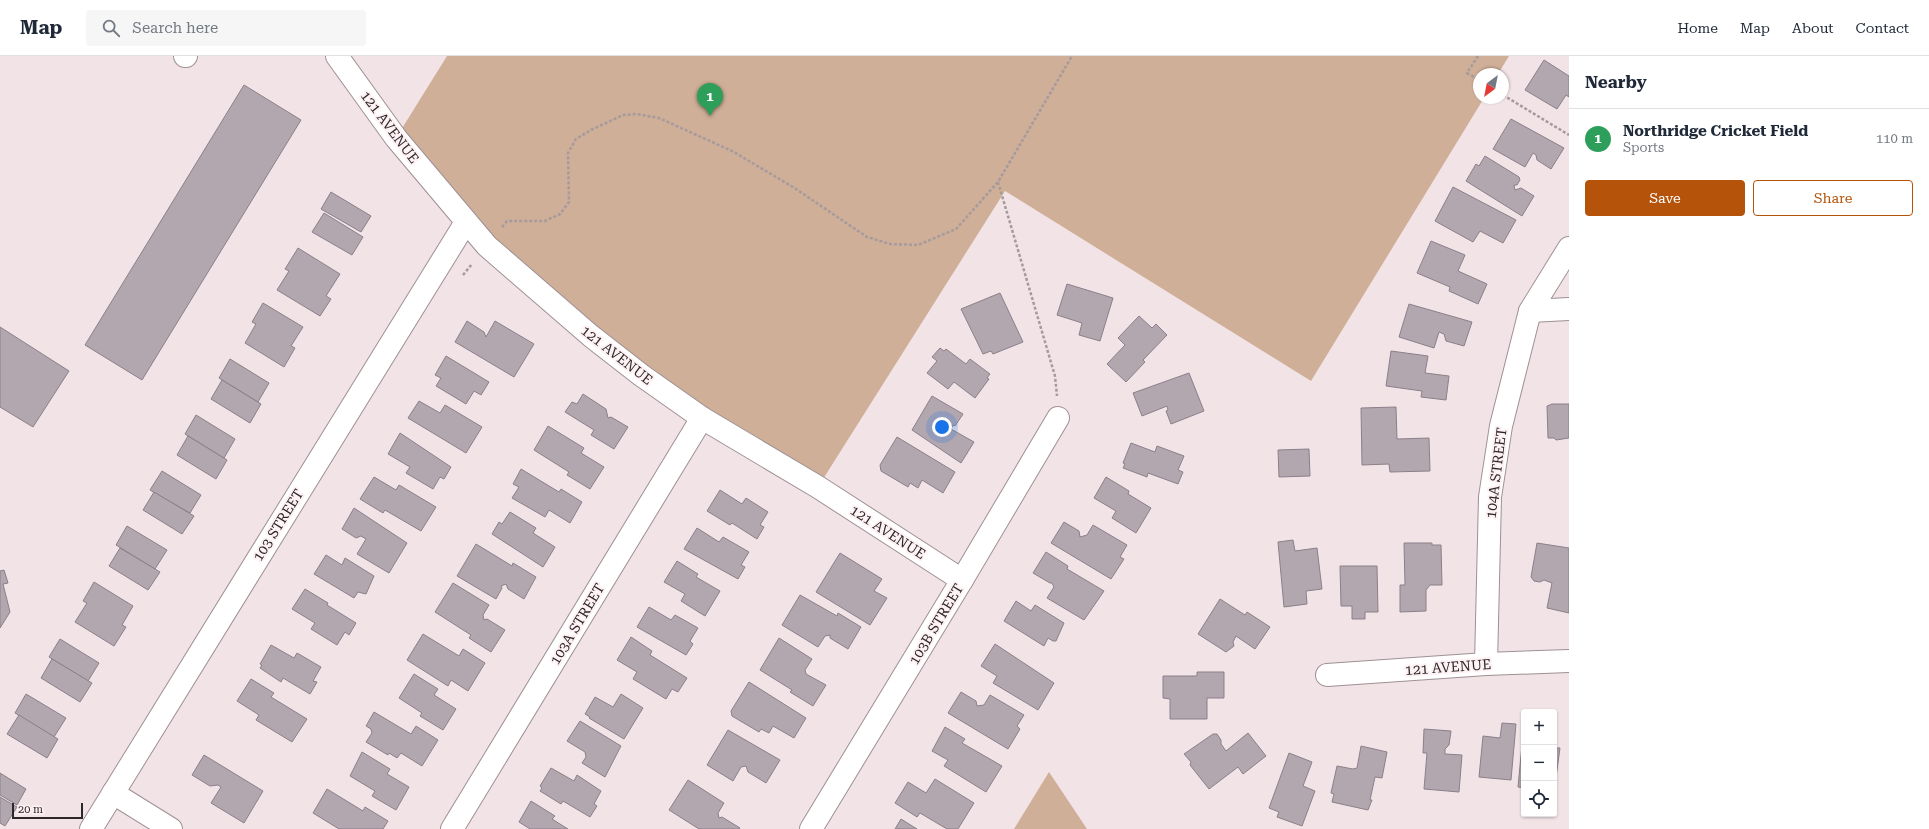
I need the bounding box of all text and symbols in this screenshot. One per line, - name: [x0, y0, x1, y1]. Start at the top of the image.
- search box: [86, 10, 366, 46]
- text: Map: [20, 16, 62, 39]
- icon: search: [100, 17, 122, 39]
- text: Search here: [132, 19, 218, 37]
- text: Home: [1677, 20, 1718, 36]
- text: Map: [1740, 20, 1770, 36]
- text: About: [1792, 20, 1834, 36]
- text: Contact: [1856, 20, 1909, 36]
- north arrow: [1473, 68, 1509, 104]
- text: Nearby: [1585, 72, 1647, 92]
- pin: 1: [697, 83, 723, 116]
- street label: 121 AVENUE: [358, 88, 422, 166]
- text: Northridge Cricket Field: [1623, 122, 1808, 140]
- text: 1: [1594, 131, 1602, 146]
- text: 110 m: [1876, 131, 1913, 146]
- text: Sports: [1623, 140, 1664, 155]
- button: Save: [1585, 180, 1745, 216]
- button: Share: [1753, 180, 1913, 216]
- street label: 121 AVENUE: [578, 322, 656, 388]
- your location: [932, 417, 952, 437]
- street label: 104A STREET: [1482, 427, 1510, 519]
- street label: 103 STREET: [250, 486, 306, 564]
- street label: 121 AVENUE: [847, 502, 929, 562]
- street label: 103A STREET: [547, 581, 607, 667]
- street label: 103B STREET: [906, 581, 966, 667]
- street label: 121 AVENUE: [1404, 656, 1492, 678]
- map controls: [1521, 709, 1557, 817]
- button: +: [1521, 709, 1557, 745]
- button: −: [1521, 745, 1557, 781]
- button: locate: [1521, 781, 1557, 817]
- scale bar: [12, 801, 83, 820]
- text: 20 m: [18, 803, 43, 816]

